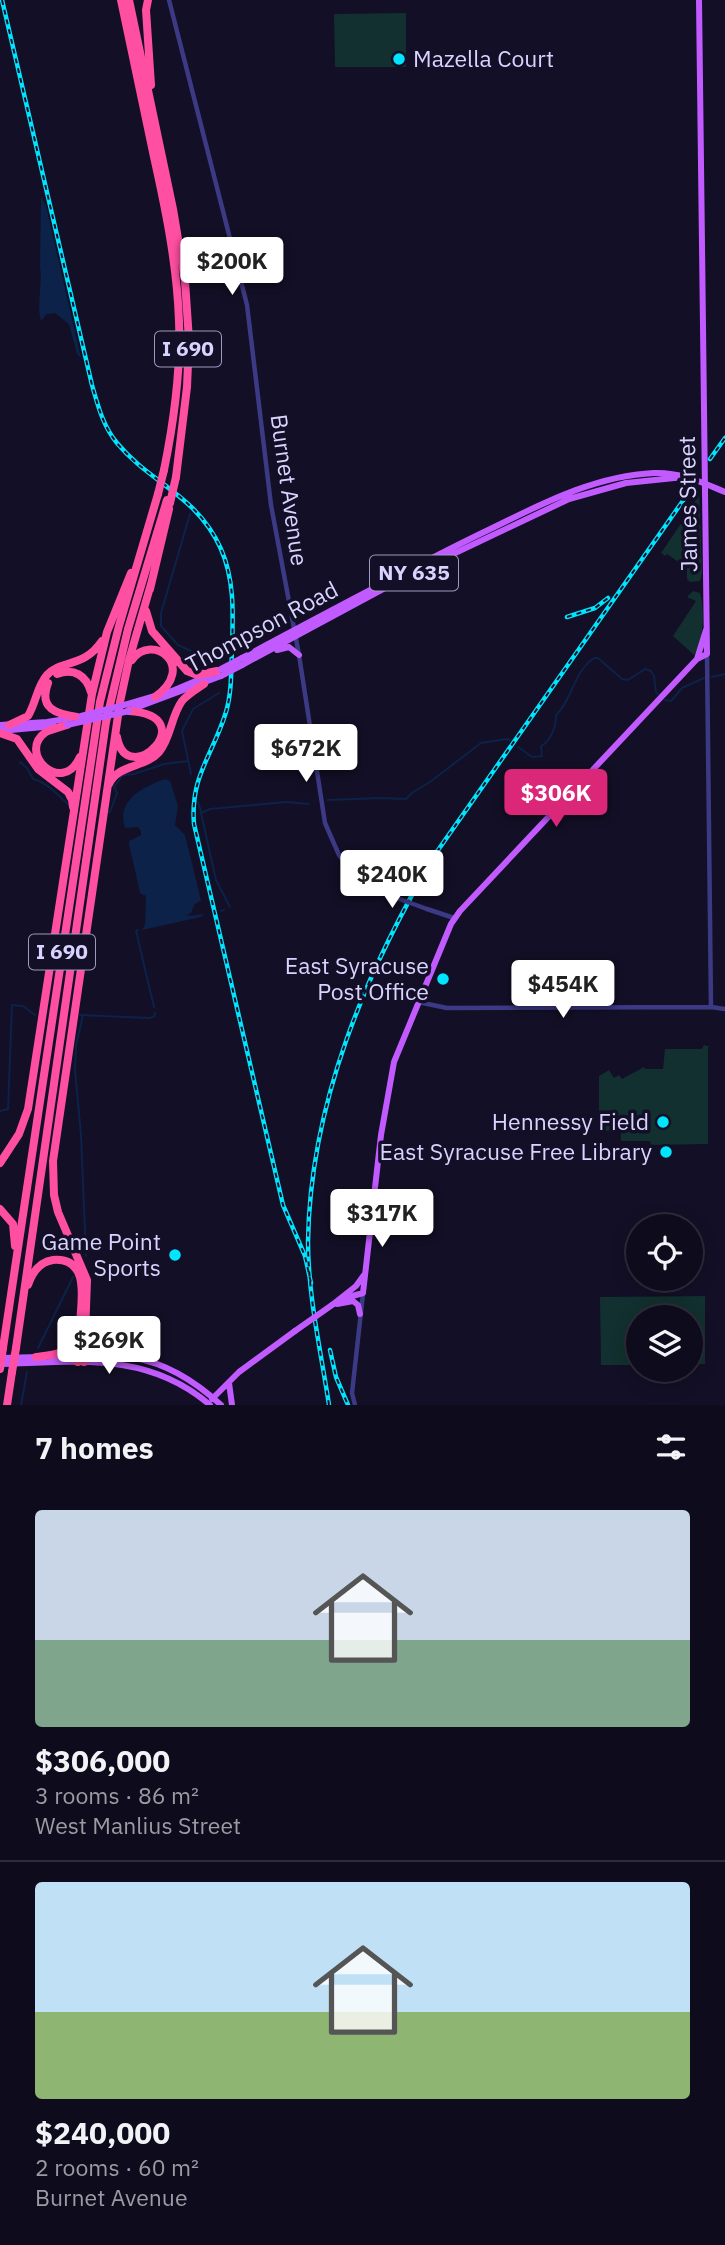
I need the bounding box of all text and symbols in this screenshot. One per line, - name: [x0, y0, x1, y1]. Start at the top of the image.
- place label: Mazella Court: [413, 43, 554, 73]
- marker: Mazella Court: [391, 51, 407, 67]
- pin: $200K: [183, 238, 281, 297]
- text: $200K: [196, 245, 268, 275]
- road number: I 690: [155, 332, 221, 366]
- street label: Burnet Avenue: [265, 412, 315, 567]
- street label: James Street: [671, 436, 703, 572]
- road number: NY 635: [370, 556, 458, 590]
- street label: Thompson Road: [180, 573, 343, 679]
- pin: $672K: [257, 724, 355, 784]
- text: $672K: [270, 732, 342, 762]
- pin: $306K: [507, 770, 605, 829]
- text: $306K: [520, 777, 592, 807]
- pin: $240K: [343, 850, 441, 910]
- text: $240K: [356, 858, 428, 888]
- road number: I 690: [29, 934, 95, 970]
- place label: East Syracuse Post Office: [285, 950, 429, 1006]
- pin: $454K: [514, 960, 612, 1020]
- text: $454K: [527, 968, 599, 998]
- marker: East Syracuse Post Office: [435, 971, 451, 987]
- place label: Hennessy Field: [492, 1106, 649, 1136]
- marker: Hennessy Field: [655, 1114, 671, 1130]
- place label: East Syracuse Free Library: [380, 1136, 653, 1166]
- marker: East Syracuse Free Library: [658, 1144, 674, 1160]
- pin: $317K: [333, 1190, 431, 1249]
- text: $317K: [346, 1197, 418, 1227]
- map controls: [626, 1214, 703, 1382]
- button: locate: [626, 1214, 703, 1291]
- place label: Game Point Sports: [41, 1226, 161, 1282]
- marker: Game Point Sports: [167, 1247, 183, 1263]
- button: layers: [626, 1305, 703, 1382]
- pin: $269K: [60, 1316, 158, 1376]
- text: $269K: [73, 1324, 145, 1354]
- text: 7 homes: [35, 1428, 154, 1467]
- icon: filters: [652, 1428, 690, 1466]
- icon: home: [300, 1555, 426, 1681]
- text: $306,000: [35, 1741, 170, 1780]
- text: 3 rooms · 86 m²: [35, 1780, 199, 1810]
- text: West Manlius Street: [35, 1810, 241, 1840]
- icon: home: [300, 1927, 426, 2053]
- text: $240,000: [35, 2113, 170, 2152]
- text: 2 rooms · 60 m²: [35, 2152, 199, 2182]
- text: Burnet Avenue: [35, 2182, 188, 2212]

